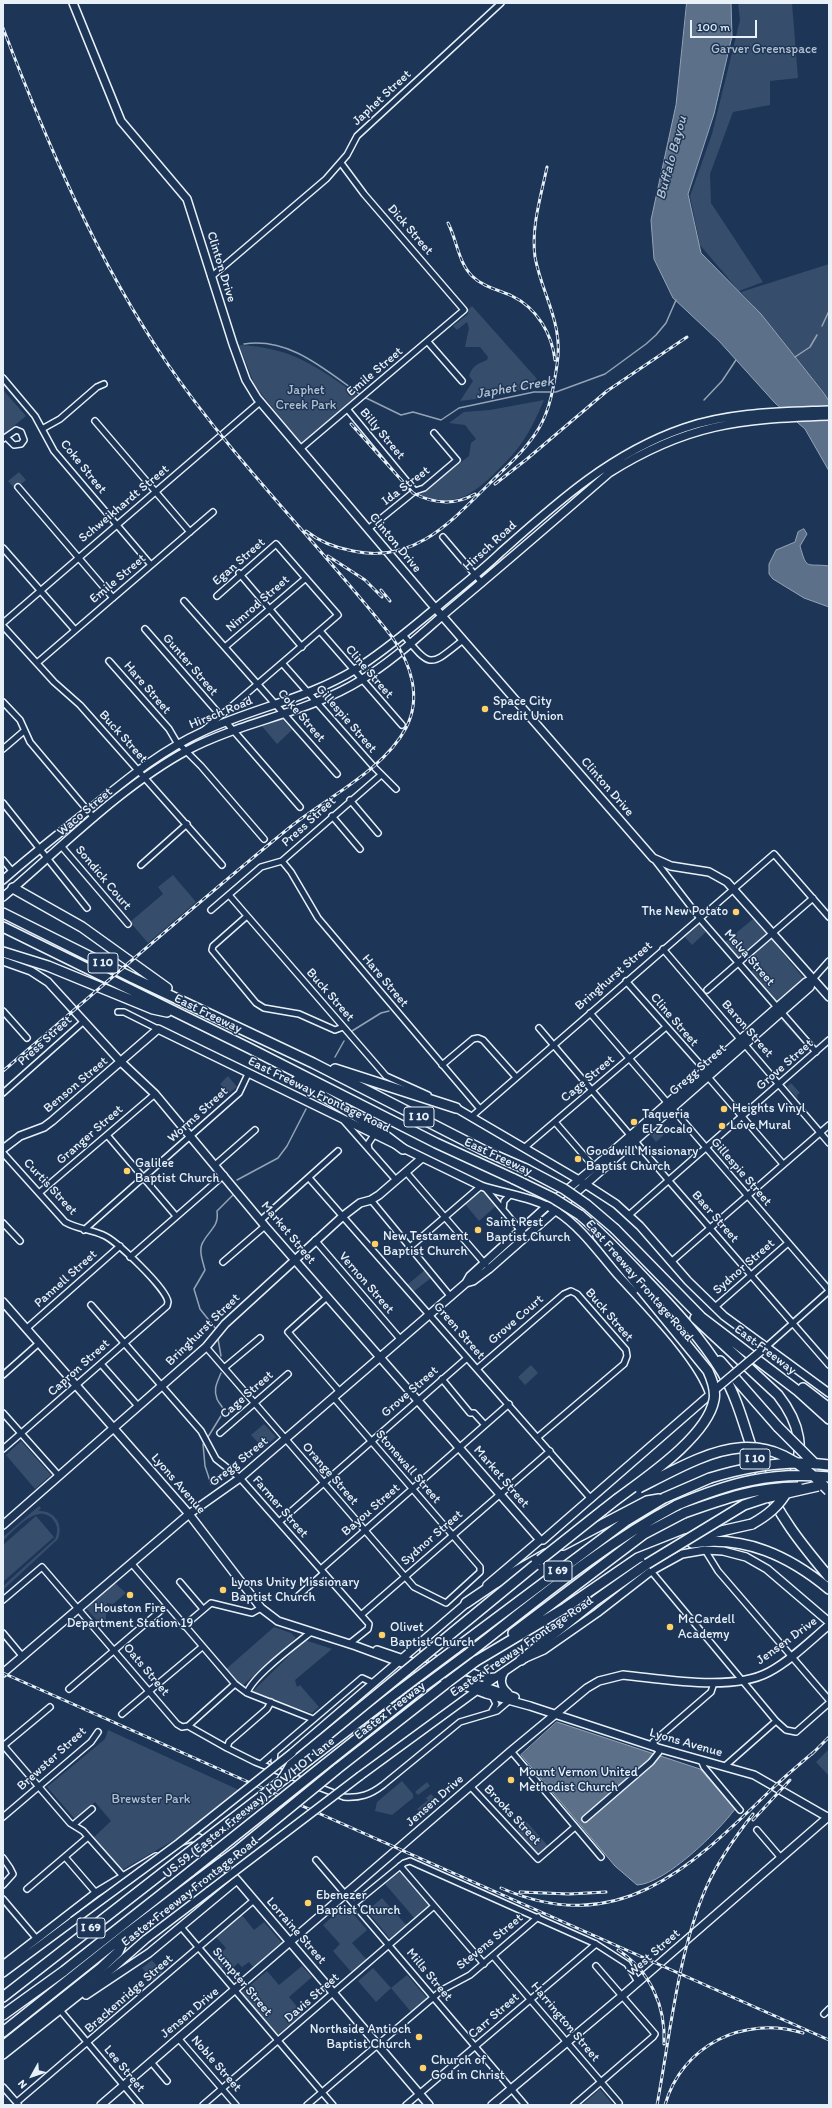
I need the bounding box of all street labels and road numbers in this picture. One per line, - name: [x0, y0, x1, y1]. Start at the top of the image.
- street label: Japhet Street: [349, 67, 415, 129]
- street label: Dick Street: [384, 202, 436, 258]
- street label: Clinton Drive: [203, 230, 239, 304]
- street label: Emile Street: [344, 344, 406, 400]
- street label: Billy Street: [356, 405, 408, 463]
- street label: Coke Street: [56, 437, 110, 497]
- street label: Schweikhardt Street: [76, 462, 172, 546]
- street label: Ida Street: [379, 463, 433, 509]
- street label: Clinton Drive: [365, 510, 425, 576]
- street label: Hirsch Road: [460, 518, 520, 574]
- street label: Egan Street: [209, 535, 269, 589]
- street label: Emile Street: [87, 551, 149, 607]
- street label: Nimrod Street: [223, 572, 293, 636]
- street label: Gunter Street: [159, 631, 221, 699]
- street label: Cline Street: [342, 642, 396, 702]
- street label: Hare Street: [120, 659, 174, 717]
- street label: Gillespie Street: [312, 682, 380, 756]
- street label: Coke Street: [274, 686, 328, 746]
- street label: Hirsch Road: [187, 693, 255, 733]
- street label: Buck Street: [95, 707, 151, 767]
- street label: Clinton Drive: [577, 754, 637, 820]
- street label: Waco Street: [54, 784, 116, 840]
- street label: Press Street: [279, 794, 339, 850]
- street label: Sondick Court: [71, 843, 135, 913]
- street label: Melva Street: [720, 927, 778, 989]
- street label: Bringhurst Street: [572, 938, 656, 1014]
- street label: Hare Street: [358, 951, 412, 1011]
- road number: I 10: [88, 953, 118, 973]
- street label: Buck Street: [303, 965, 357, 1025]
- street label: Cline Street: [647, 990, 701, 1050]
- street label: East Freeway: [172, 991, 244, 1037]
- street label: Baron Street: [718, 997, 776, 1061]
- street label: Press Street: [15, 1013, 75, 1069]
- street label: Grove Street: [753, 1036, 817, 1094]
- street label: Gregg Street: [666, 1041, 730, 1099]
- street label: Cage Street: [558, 1052, 618, 1106]
- street label: Benson Street: [41, 1054, 111, 1116]
- street label: East Freeway Frontage Road: [245, 1054, 393, 1136]
- street label: Worms Street: [165, 1084, 231, 1146]
- street label: Granger Street: [54, 1102, 126, 1168]
- road number: I 10: [404, 1107, 434, 1127]
- street label: East Freeway: [461, 1134, 535, 1180]
- street label: Gillespie Street: [707, 1135, 775, 1209]
- street label: Curtis Street: [20, 1155, 80, 1219]
- street label: Baer Street: [688, 1188, 742, 1246]
- street label: Market Street: [257, 1198, 319, 1268]
- street label: East Freeway Frontage Road: [582, 1217, 696, 1345]
- street label: Sydnor Street: [710, 1236, 778, 1298]
- street label: Pannell Street: [31, 1247, 101, 1311]
- street label: Vernon Street: [335, 1249, 397, 1317]
- street label: Buck Street: [582, 1285, 636, 1345]
- street label: Bringhurst Street: [163, 1291, 243, 1369]
- street label: Grove Court: [485, 1292, 547, 1348]
- street label: Green Street: [430, 1299, 488, 1363]
- street label: East Freeway: [731, 1322, 799, 1378]
- street label: Capron Street: [45, 1336, 113, 1400]
- street label: Grove Street: [378, 1363, 442, 1421]
- street label: Cage Street: [217, 1368, 277, 1422]
- street label: Stonewall Street: [372, 1427, 444, 1507]
- street label: Gregg Street: [207, 1434, 271, 1490]
- street label: Orange Street: [298, 1439, 362, 1509]
- street label: Market Street: [470, 1443, 532, 1511]
- road number: I 10: [740, 1449, 770, 1469]
- street label: Lyons Avenue: [147, 1450, 209, 1518]
- street label: Farmer Street: [249, 1473, 311, 1541]
- street label: Bayou Street: [339, 1480, 403, 1540]
- street label: Sydnor Street: [398, 1507, 466, 1569]
- road number: I 69: [544, 1561, 572, 1581]
- street label: Eastex Freeway Frontage Road: [447, 1593, 597, 1701]
- street label: Jensen Drive: [754, 1614, 820, 1668]
- street label: Oats Street: [119, 1640, 173, 1700]
- street label: Eastex Freeway: [351, 1678, 429, 1744]
- street label: Brewster Street: [14, 1724, 90, 1794]
- street label: Lyons Avenue: [648, 1725, 724, 1761]
- street label: US 59 (Eastex Freeway) HOV/HOT lane: [160, 1734, 338, 1882]
- street label: Jensen Drive: [403, 1772, 467, 1830]
- street label: Brooks Street: [480, 1782, 544, 1848]
- street label: Eastex Freeway Frontage Road: [118, 1834, 262, 1950]
- street label: Lorraine Street: [263, 1894, 329, 1968]
- street label: Stevens Street: [454, 1910, 526, 1974]
- road number: I 69: [77, 1918, 105, 1938]
- street label: West Street: [624, 1926, 684, 1980]
- street label: Sumpter Street: [209, 1944, 275, 2020]
- street label: Mills Street: [402, 1945, 456, 2005]
- street label: Brackenridge Street: [82, 1951, 176, 2037]
- street label: Davis Street: [281, 1970, 343, 2026]
- street label: Harrington Street: [527, 1979, 603, 2065]
- street label: Jensen Drive: [158, 1984, 222, 2042]
- street label: Carr Street: [465, 1990, 523, 2042]
- street label: Noble Street: [187, 2033, 245, 2095]
- street label: Lee Street: [100, 2042, 148, 2096]

